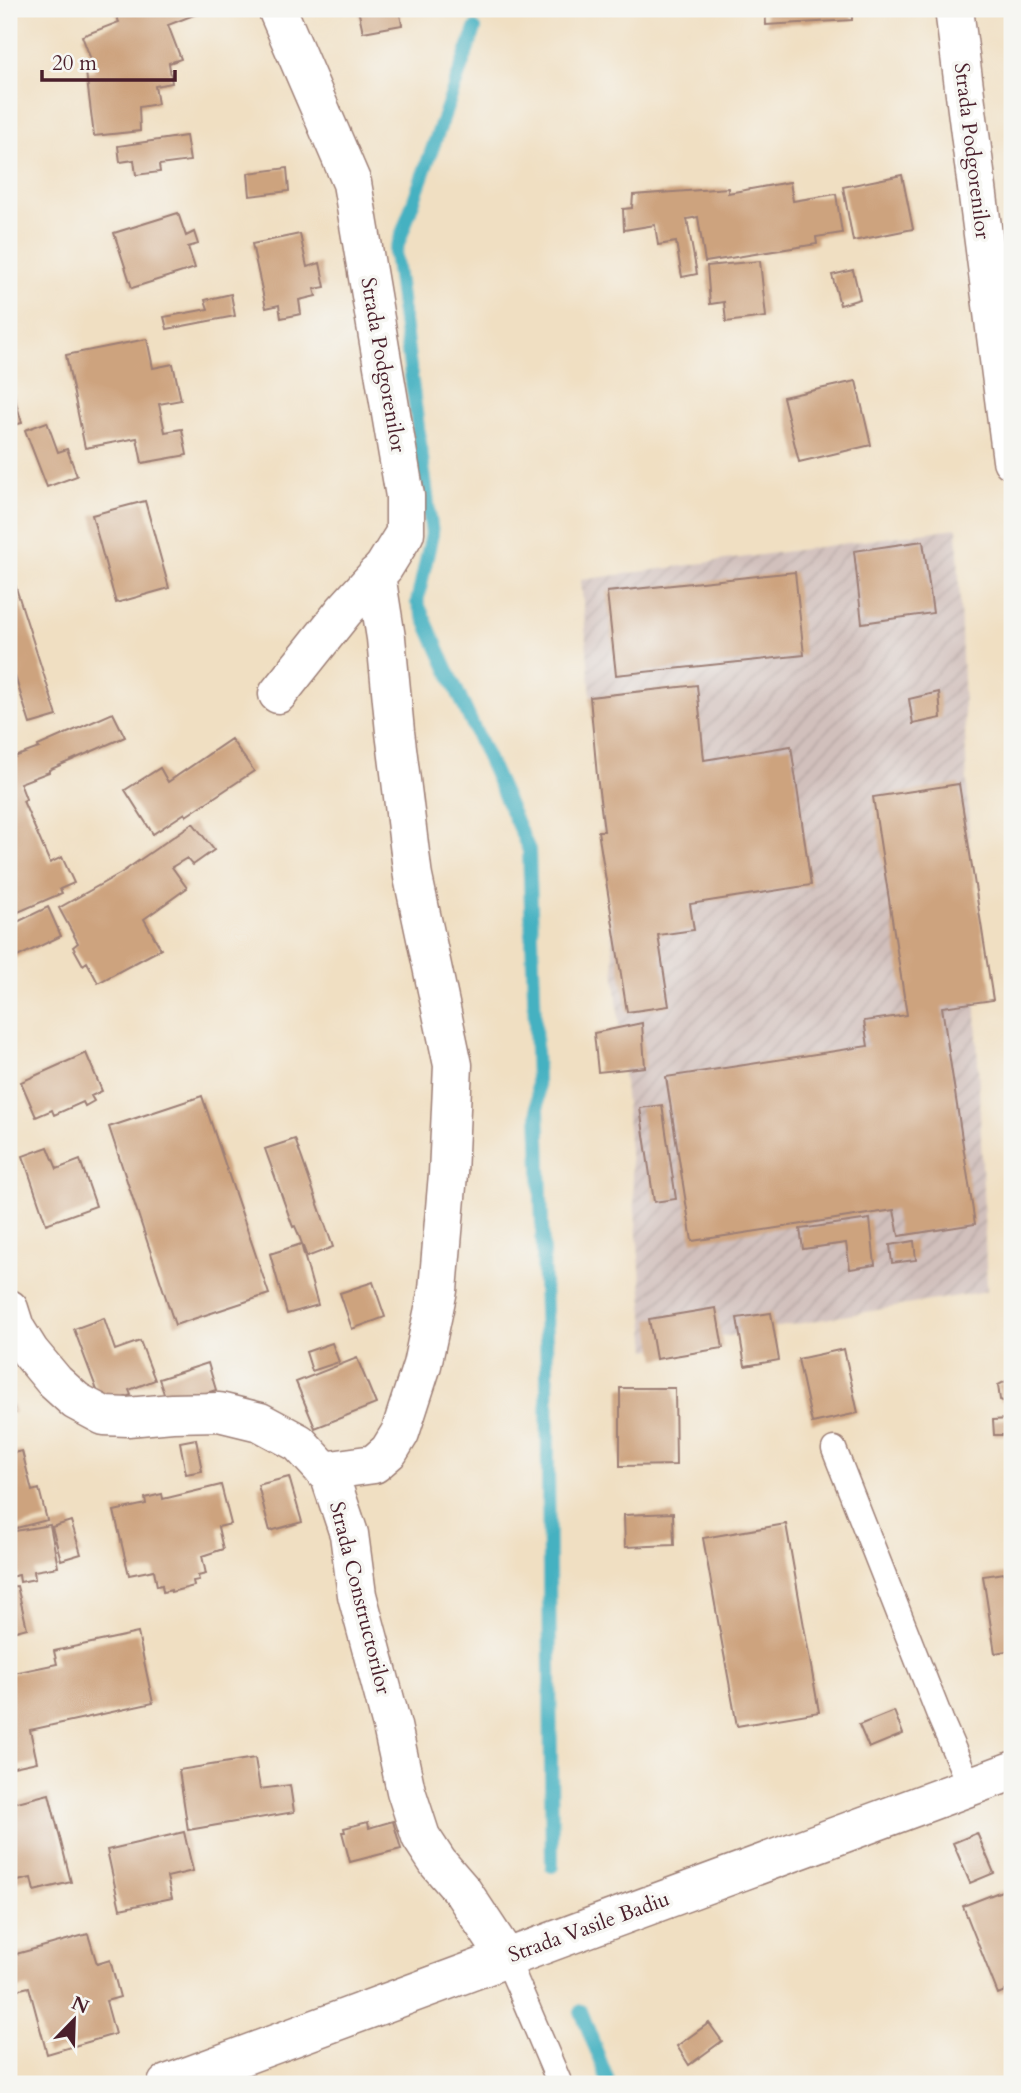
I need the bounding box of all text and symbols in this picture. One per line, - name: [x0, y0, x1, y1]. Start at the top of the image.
- scale bar: [42, 38, 175, 82]
- text: 20 m: [52, 49, 97, 78]
- street label: Strada Podgorenilor: [947, 61, 997, 241]
- street label: Strada Podgorenilor: [353, 275, 413, 455]
- street label: Strada Constructorilor: [322, 1499, 398, 1698]
- street label: Strada Vasile Badiu: [504, 1884, 674, 1970]
- north arrow: [38, 1984, 108, 2054]
- text: N: [68, 1990, 93, 2021]

